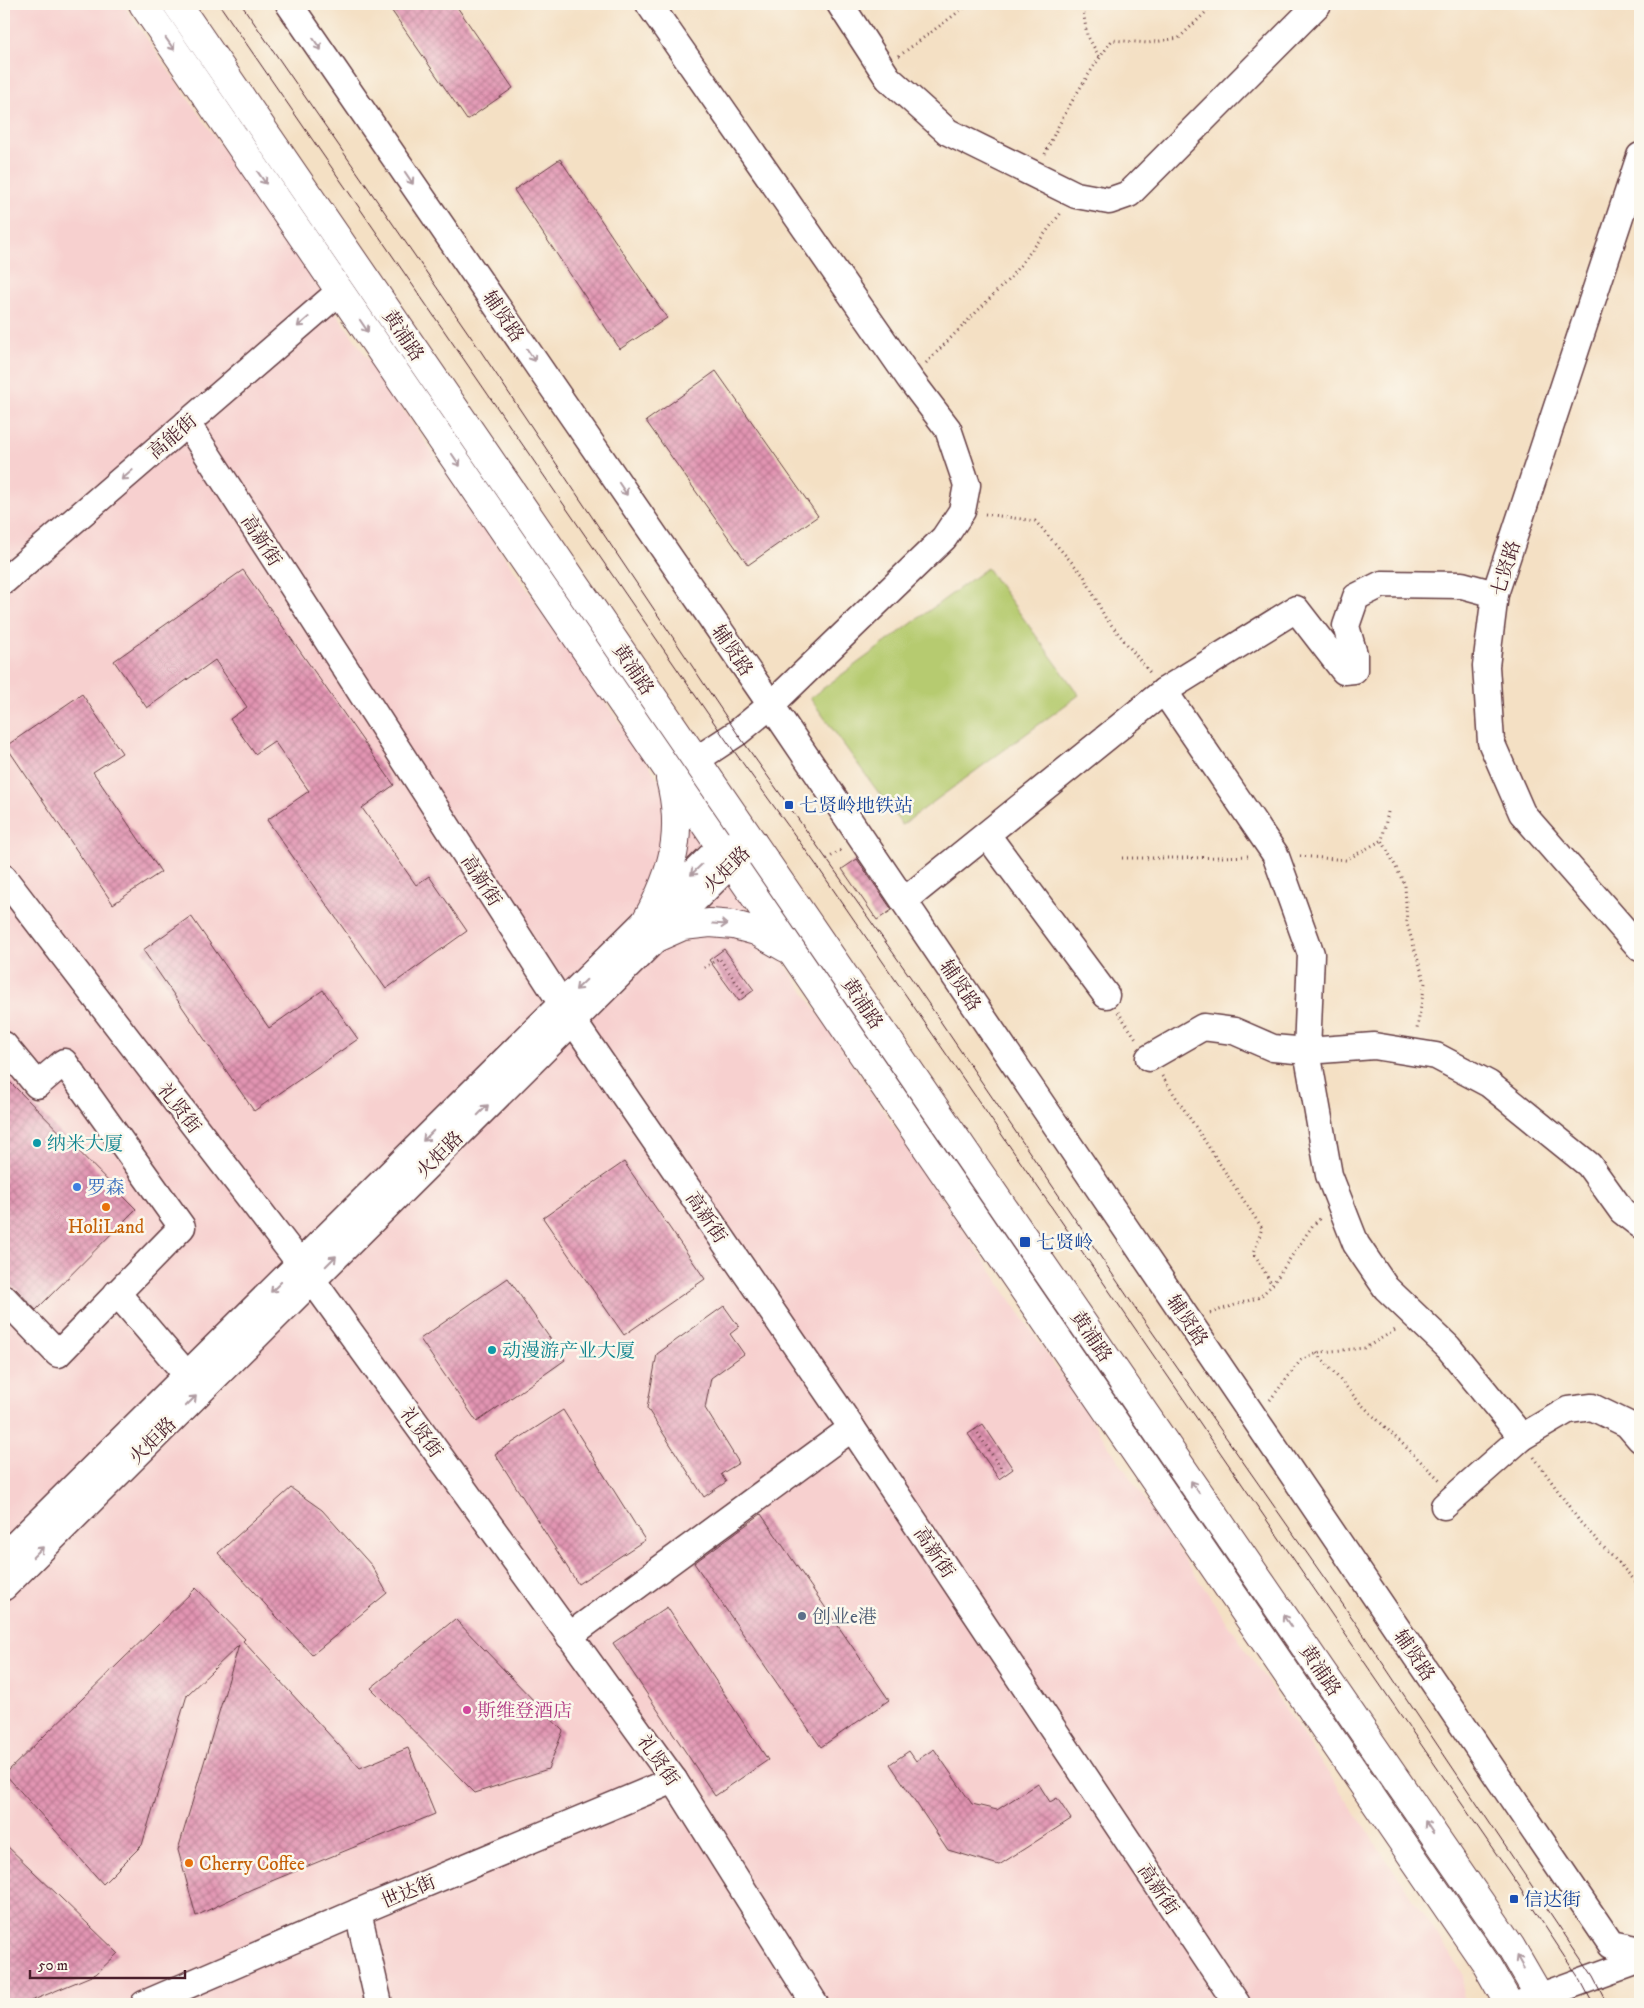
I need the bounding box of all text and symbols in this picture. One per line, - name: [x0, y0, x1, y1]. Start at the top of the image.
- one-way arrow: [165, 37, 175, 51]
- one-way arrow: [312, 37, 322, 51]
- one-way arrow: [257, 171, 267, 185]
- one-way arrow: [404, 171, 414, 185]
- street label: 辅贤路: [477, 287, 528, 347]
- street label: 黄浦路: [377, 306, 428, 366]
- one-way arrow: [297, 317, 310, 328]
- one-way arrow: [359, 319, 369, 333]
- one-way arrow: [526, 348, 536, 362]
- street label: 高能街: [144, 410, 202, 465]
- one-way arrow: [451, 453, 461, 467]
- one-way arrow: [121, 469, 134, 480]
- one-way arrow: [618, 482, 628, 496]
- street label: 高新街: [236, 511, 286, 571]
- street label: 七贤路: [1487, 538, 1526, 599]
- street label: 辅贤路: [706, 621, 757, 681]
- street label: 黄浦路: [607, 640, 658, 700]
- place label: 七贤岭地铁站: [799, 795, 913, 818]
- marker: 七贤岭地铁站: [783, 799, 795, 811]
- street label: 火炬路: [699, 842, 755, 898]
- street label: 高新街: [456, 851, 506, 911]
- one-way arrow: [690, 864, 703, 876]
- one-way arrow: [711, 919, 727, 929]
- street label: 辅贤路: [934, 956, 985, 1016]
- street label: 黄浦路: [836, 974, 887, 1034]
- one-way arrow: [575, 978, 587, 991]
- street label: 礼贤街: [152, 1079, 205, 1138]
- one-way arrow: [477, 1104, 489, 1116]
- street label: 火炬路: [412, 1127, 468, 1183]
- one-way arrow: [422, 1130, 434, 1142]
- place label: 纳米大厦: [47, 1133, 123, 1156]
- marker: 纳米大厦: [31, 1137, 43, 1149]
- place label: 罗森: [87, 1177, 125, 1200]
- marker: 罗森: [71, 1181, 83, 1193]
- street label: 高新街: [680, 1188, 731, 1248]
- marker: HoliLand: [100, 1201, 112, 1213]
- place label: HoliLand: [68, 1216, 145, 1239]
- place label: 七贤岭: [1036, 1232, 1093, 1255]
- marker: 七贤岭: [1018, 1235, 1032, 1249]
- one-way arrow: [325, 1255, 337, 1268]
- one-way arrow: [269, 1281, 282, 1293]
- street label: 辅贤路: [1161, 1291, 1212, 1351]
- street label: 黄浦路: [1065, 1307, 1116, 1367]
- place label: 动漫游产业大厦: [502, 1340, 635, 1363]
- marker: 动漫游产业大厦: [486, 1344, 498, 1356]
- one-way arrow: [185, 1395, 197, 1407]
- street label: 礼贤街: [395, 1403, 447, 1463]
- street label: 火炬路: [125, 1413, 181, 1469]
- one-way arrow: [1190, 1480, 1200, 1494]
- street label: 高新街: [908, 1523, 959, 1583]
- one-way arrow: [32, 1546, 45, 1558]
- place label: 创业e港: [812, 1606, 877, 1629]
- marker: 创业e港: [796, 1610, 808, 1622]
- one-way arrow: [1282, 1614, 1292, 1628]
- street label: 辅贤路: [1388, 1626, 1439, 1686]
- street label: 黄浦路: [1294, 1641, 1345, 1701]
- place label: 斯维登酒店: [477, 1700, 572, 1723]
- marker: 斯维登酒店: [461, 1704, 473, 1716]
- street label: 礼贤街: [632, 1731, 684, 1791]
- one-way arrow: [1424, 1820, 1434, 1834]
- place label: Cherry Coffee: [199, 1853, 305, 1876]
- marker: Cherry Coffee: [183, 1857, 195, 1869]
- street label: 高新街: [1132, 1860, 1183, 1920]
- street label: 世达街: [378, 1871, 439, 1914]
- place label: 信达街: [1524, 1889, 1581, 1912]
- marker: 信达街: [1508, 1893, 1520, 1905]
- scale bar: [30, 1948, 185, 1980]
- one-way arrow: [1514, 1955, 1524, 1970]
- text: 50 m: [38, 1956, 68, 1975]

